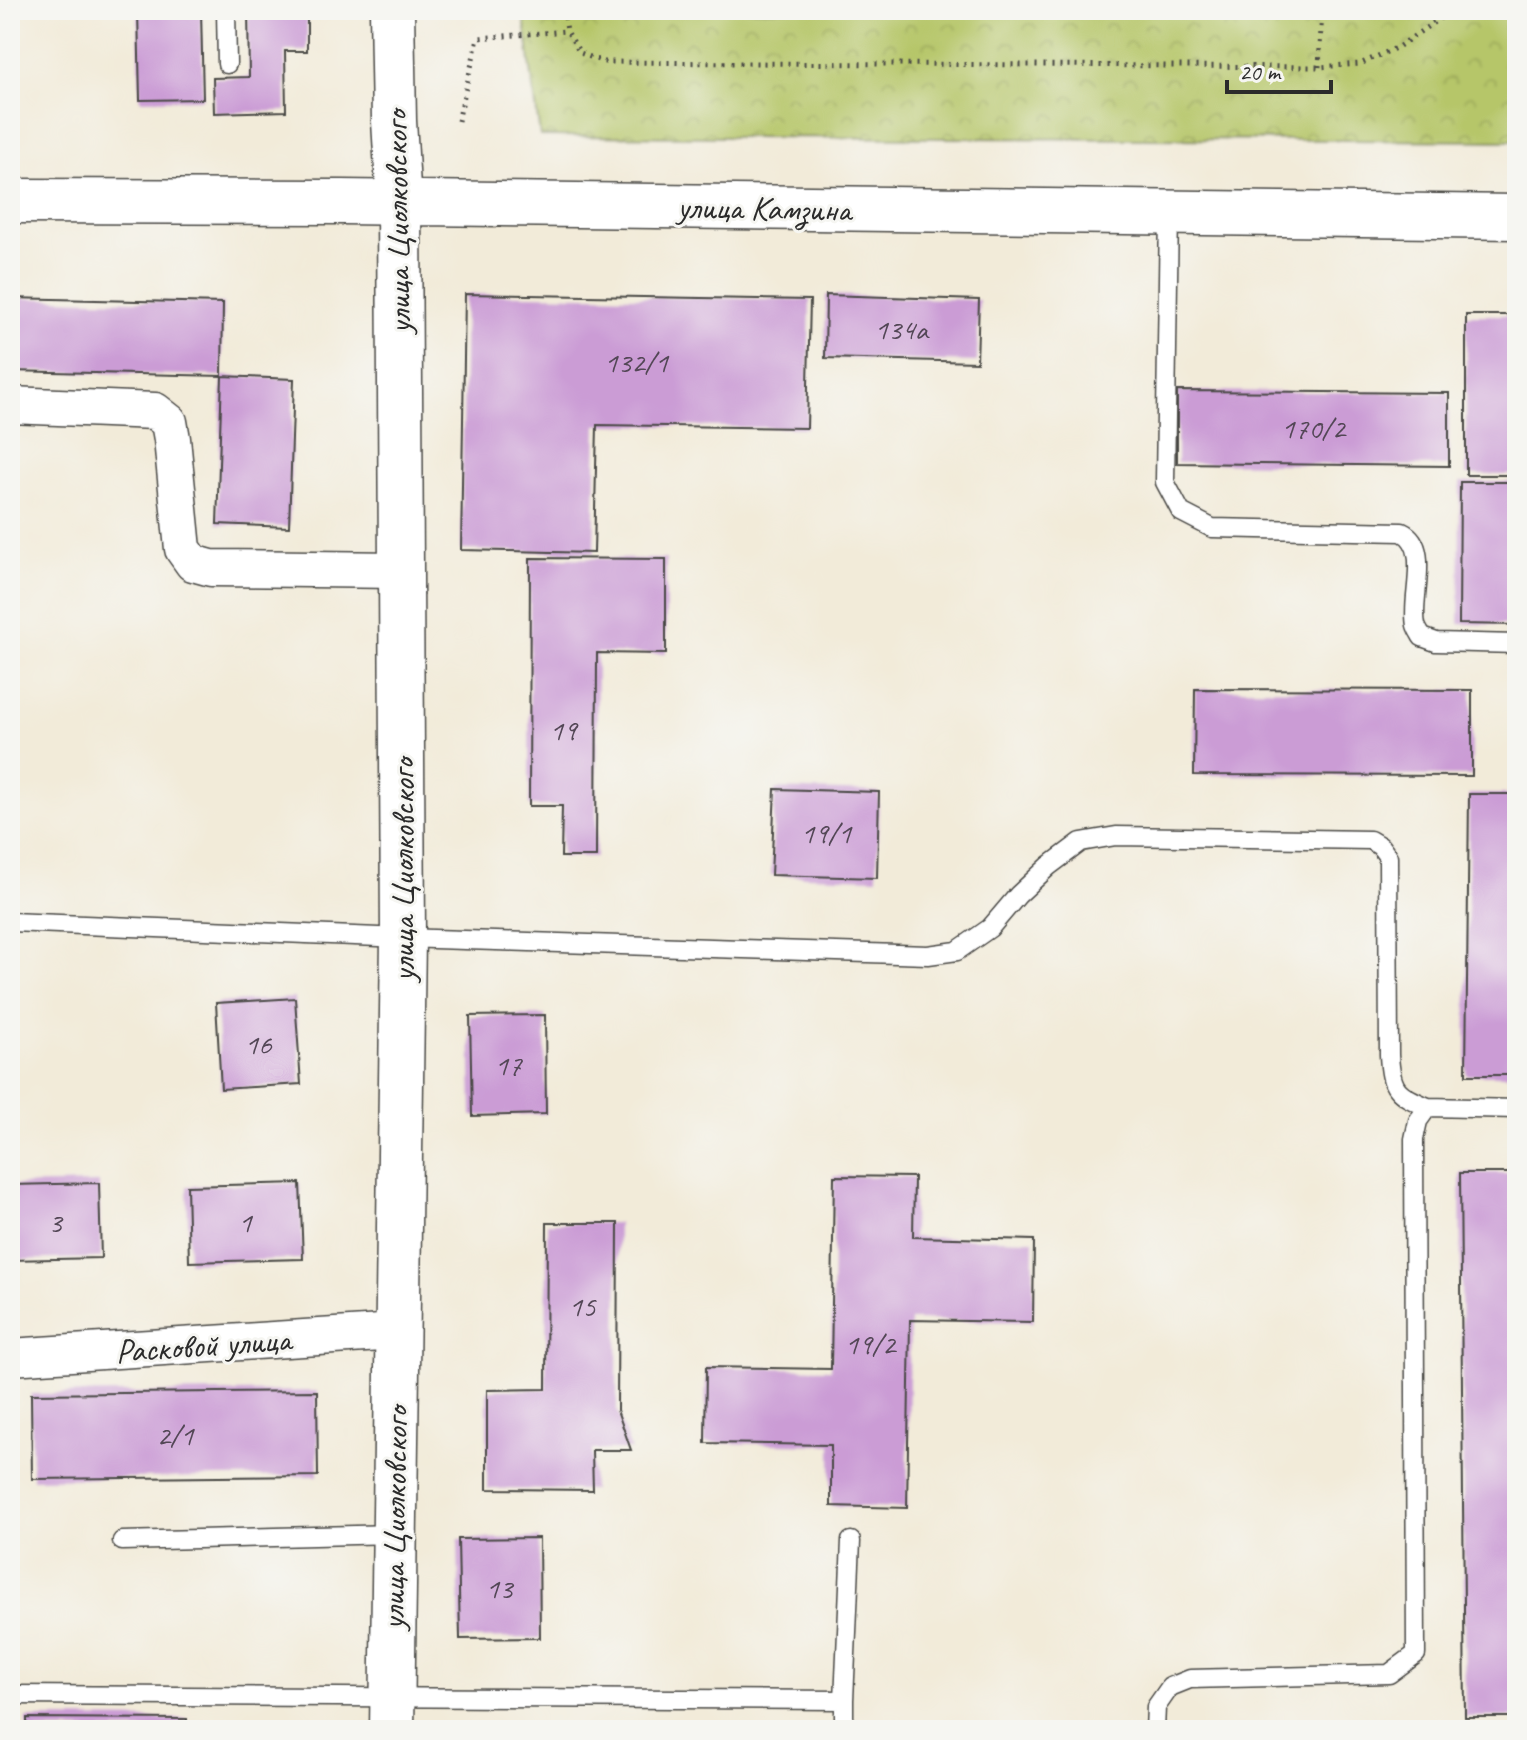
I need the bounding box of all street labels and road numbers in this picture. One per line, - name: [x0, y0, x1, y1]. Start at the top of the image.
- street label: улица Циолковского: [373, 106, 420, 336]
- street label: улица Камзина: [675, 185, 854, 231]
- street label: улица Циолковского: [381, 754, 424, 984]
- street label: Расковой улица: [114, 1317, 295, 1373]
- street label: улица Циолковского: [371, 1402, 418, 1632]

